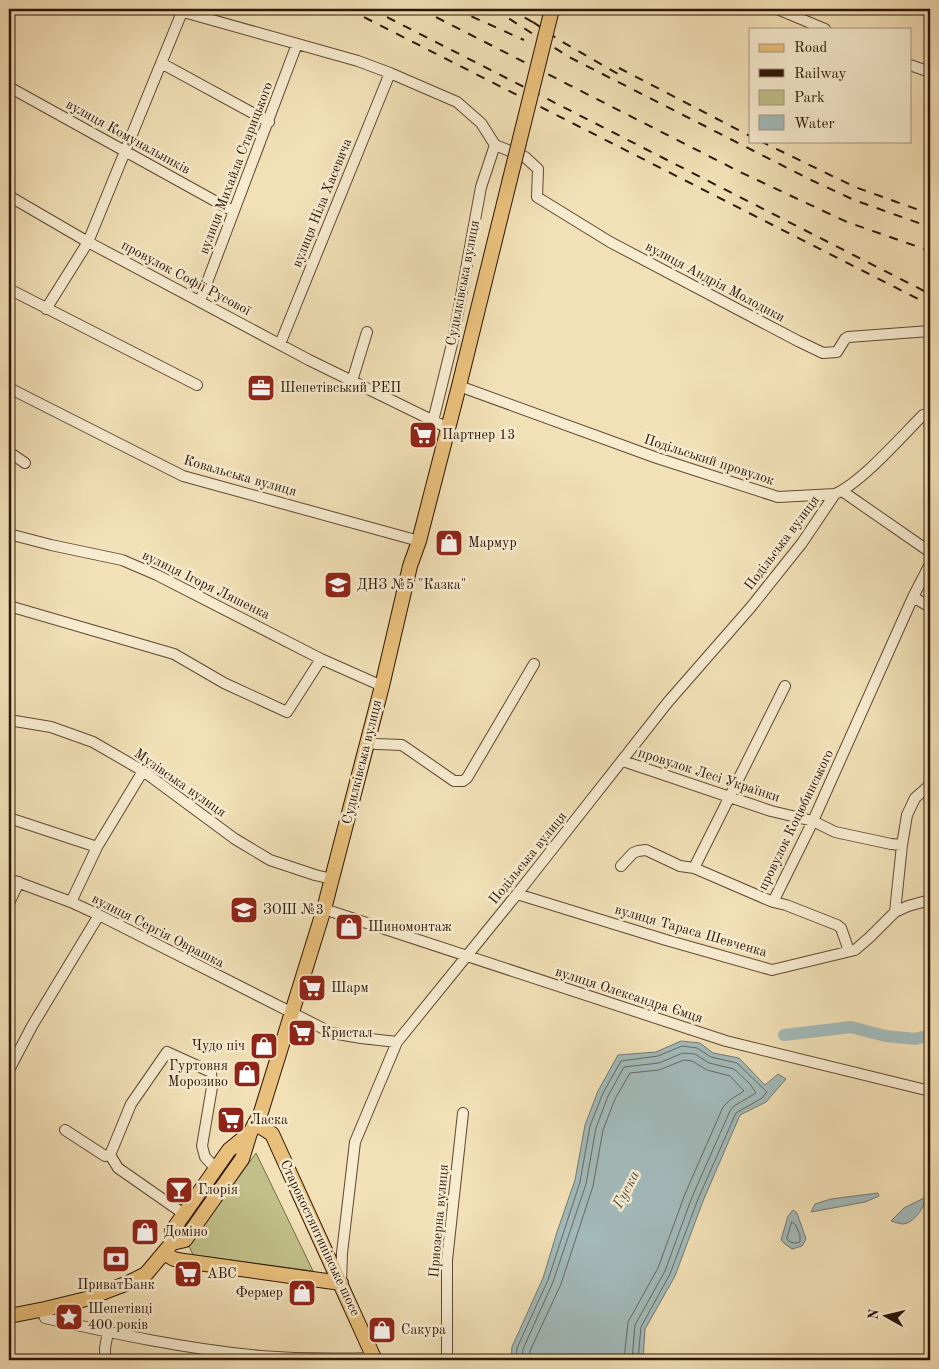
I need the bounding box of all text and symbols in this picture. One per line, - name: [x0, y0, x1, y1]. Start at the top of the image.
- legend: [749, 28, 912, 142]
- text: Road: [794, 41, 828, 56]
- text: Railway: [794, 67, 847, 82]
- street label: вулиця Михайла Старицького: [197, 80, 275, 256]
- text: Park: [794, 91, 825, 106]
- street label: вулиця Комунальників: [64, 97, 193, 177]
- text: Water: [794, 117, 835, 132]
- street label: вулиця Ніла Хасевича: [290, 136, 354, 269]
- street label: Судилківська вулиця: [444, 219, 482, 347]
- street label: провулок Софії Русової: [119, 238, 253, 319]
- street label: вулиця Андрія Молодики: [643, 239, 787, 325]
- office icon: Шепетівський РЕП: [246, 373, 276, 403]
- place label: Шепетівський РЕП: [280, 381, 401, 395]
- supermarket icon: Партнер 13: [408, 420, 438, 450]
- place label: Партнер 13: [442, 428, 515, 442]
- street label: Подільський провулок: [642, 432, 776, 488]
- street label: Ковальська вулиця: [182, 453, 298, 499]
- street label: Подільська вулиця: [742, 493, 822, 593]
- shop icon: Мармур: [434, 528, 464, 558]
- place label: Мармур: [468, 536, 517, 550]
- street label: вулиця Ігоря Ляшенка: [140, 548, 272, 622]
- school or university icon: ДНЗ №5 "Казка": [323, 570, 353, 600]
- place label: ДНЗ №5 "Казка": [357, 578, 466, 592]
- street label: Судилківська вулиця: [340, 698, 384, 826]
- street label: провулок Лесі Українки: [636, 745, 782, 805]
- street label: Музівська вулиця: [132, 746, 228, 820]
- street label: провулок Коцюбинського: [756, 747, 836, 893]
- street label: Подільська вулиця: [487, 809, 569, 907]
- street label: вулиця Сергія Оврашка: [90, 892, 226, 970]
- school or university icon: ЗОШ №3: [229, 895, 259, 925]
- place label: ЗОШ №3: [263, 903, 324, 917]
- street label: вулиця Тараса Шевченка: [613, 903, 769, 959]
- shop icon: Шиномонтаж: [334, 912, 364, 942]
- place label: Шиномонтаж: [368, 920, 452, 934]
- street label: вулиця Олександра Ємця: [553, 965, 705, 1025]
- supermarket icon: Шарм: [297, 973, 327, 1003]
- place label: Шарм: [331, 981, 369, 995]
- supermarket icon: Кристал: [287, 1018, 317, 1048]
- place label: Кристал: [321, 1026, 373, 1040]
- shop icon: Чудо піч: [249, 1031, 279, 1061]
- place label: Чудо піч: [192, 1039, 245, 1053]
- place label: Гуртовня Морозиво: [168, 1059, 228, 1089]
- shop icon: Гуртовня Морозиво: [232, 1059, 262, 1089]
- supermarket icon: Ласка: [216, 1105, 246, 1135]
- place label: Ласка: [250, 1113, 288, 1127]
- street label: Старокостянтинівське шосе: [278, 1158, 362, 1318]
- street label: Приозерна вулиця: [427, 1164, 451, 1278]
- water label: Гуска: [610, 1169, 643, 1212]
- bar icon: Глорія: [164, 1175, 194, 1205]
- place label: Глорія: [198, 1183, 238, 1197]
- shop icon: Доміно: [130, 1217, 160, 1247]
- place label: Доміно: [164, 1225, 208, 1239]
- bank icon: ПриватБанк: [101, 1244, 131, 1274]
- supermarket icon: АВС: [173, 1259, 203, 1289]
- place label: АВС: [207, 1267, 237, 1281]
- place label: ПриватБанк: [77, 1278, 155, 1292]
- shop icon: Фермер: [287, 1278, 317, 1308]
- place label: Фермер: [236, 1286, 283, 1300]
- north arrow: [862, 1292, 912, 1342]
- place icon: Шепетівці 400 років: [54, 1302, 84, 1332]
- place label: Шепетівці 400 років: [88, 1302, 153, 1332]
- text: N: [866, 1308, 882, 1321]
- shop icon: Сакура: [367, 1315, 397, 1345]
- place label: Сакура: [401, 1323, 446, 1337]

